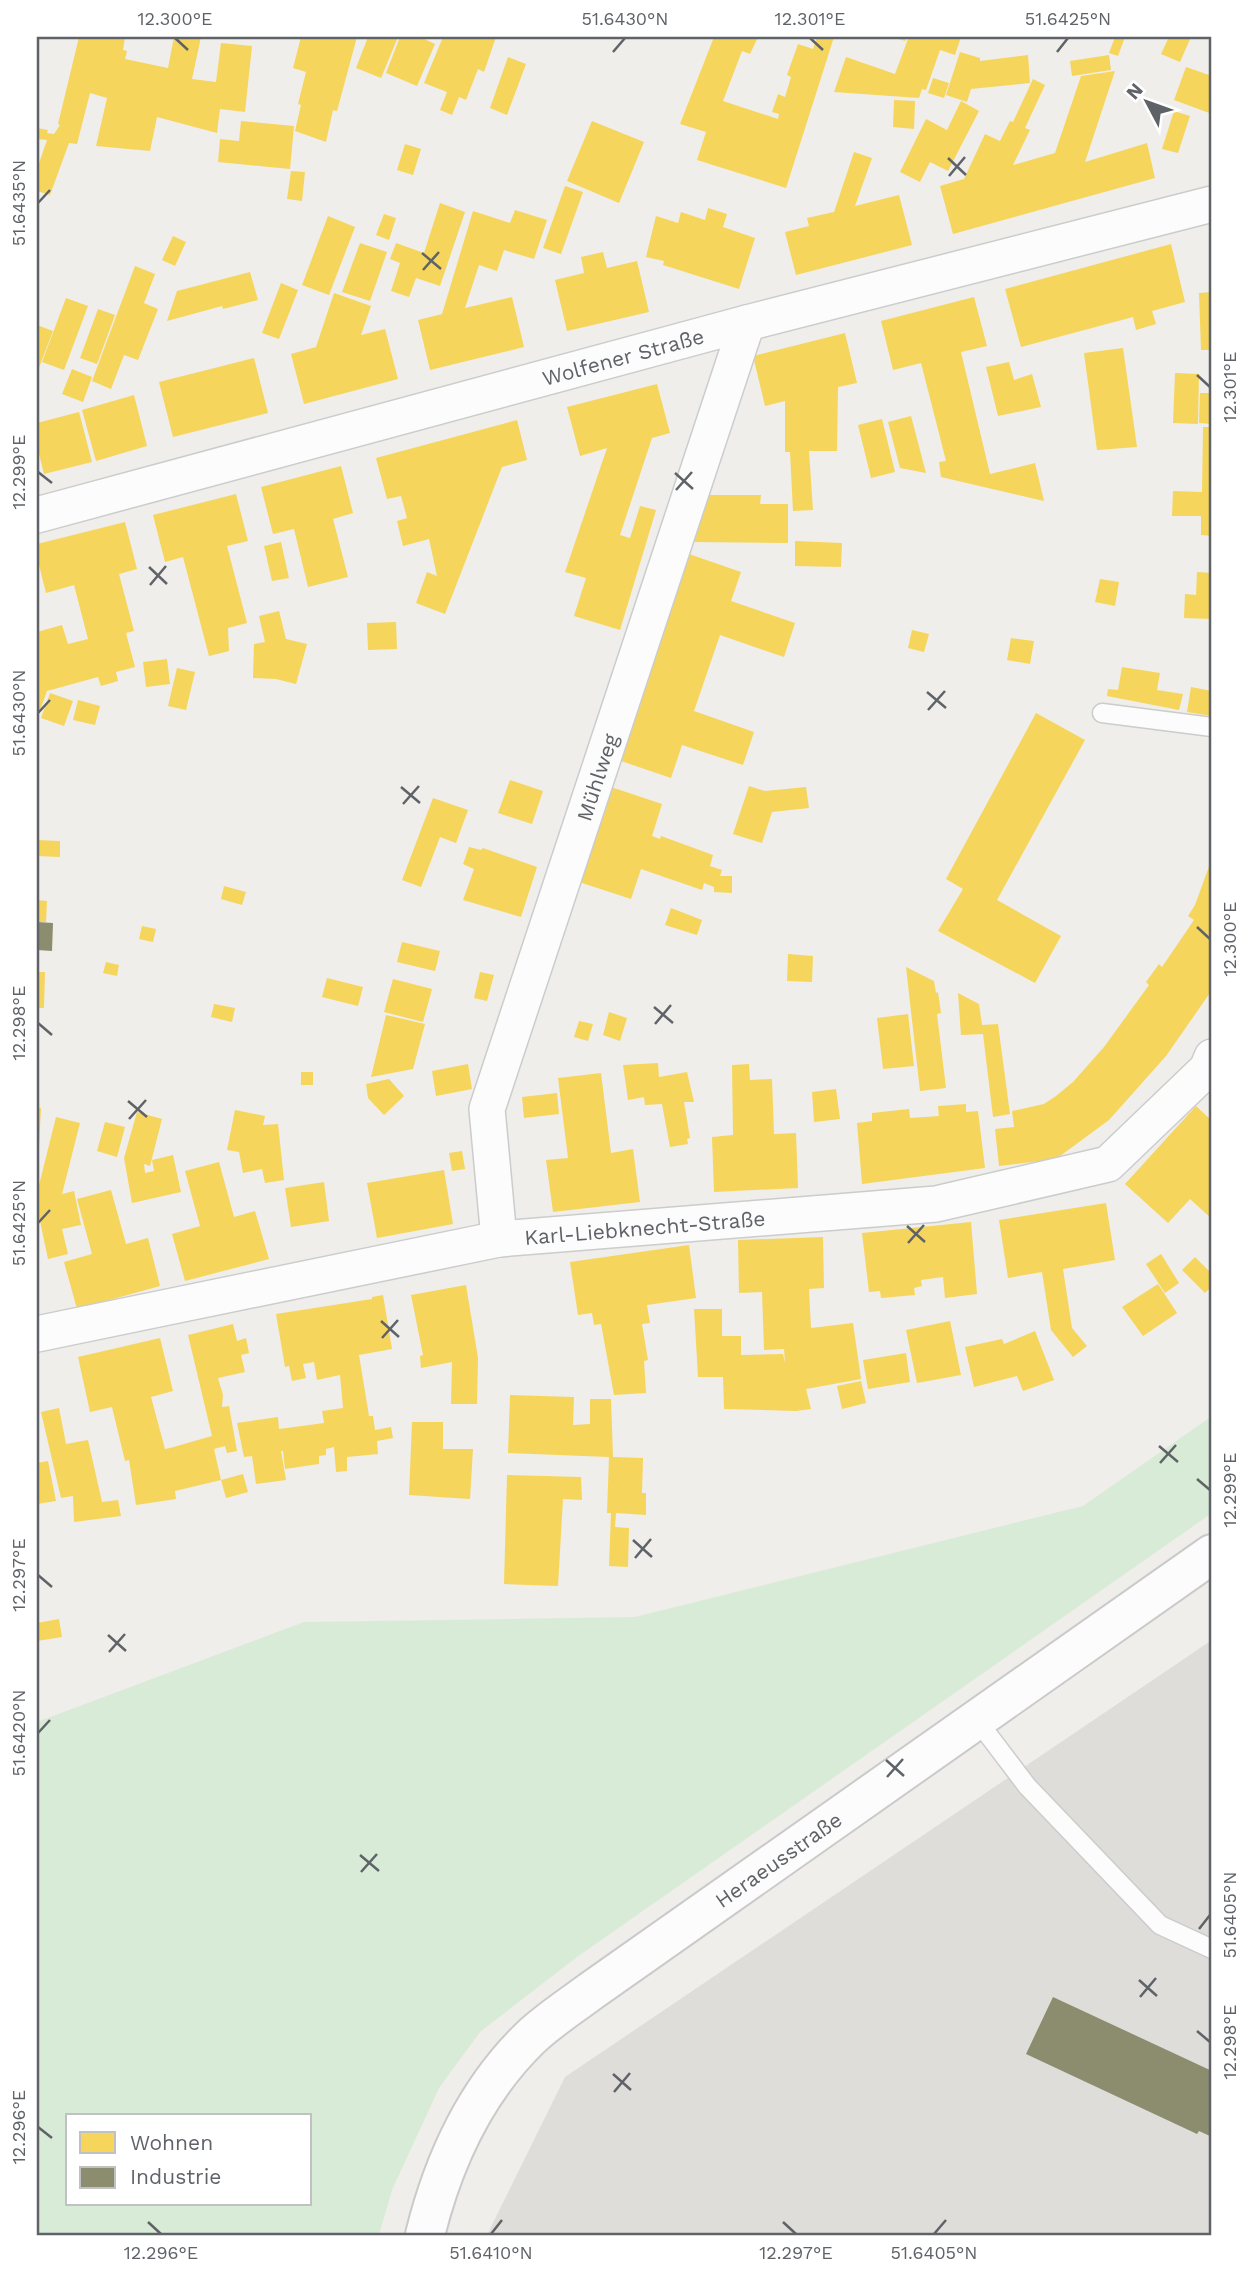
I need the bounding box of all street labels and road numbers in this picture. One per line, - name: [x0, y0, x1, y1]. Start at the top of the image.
- street label: Wolfener Straße: [539, 323, 707, 390]
- street label: Mühlweg: [571, 730, 623, 824]
- street label: Karl-Liebknecht-Straße: [523, 1205, 766, 1249]
- street label: Heraeusstraße: [710, 1806, 846, 1912]

